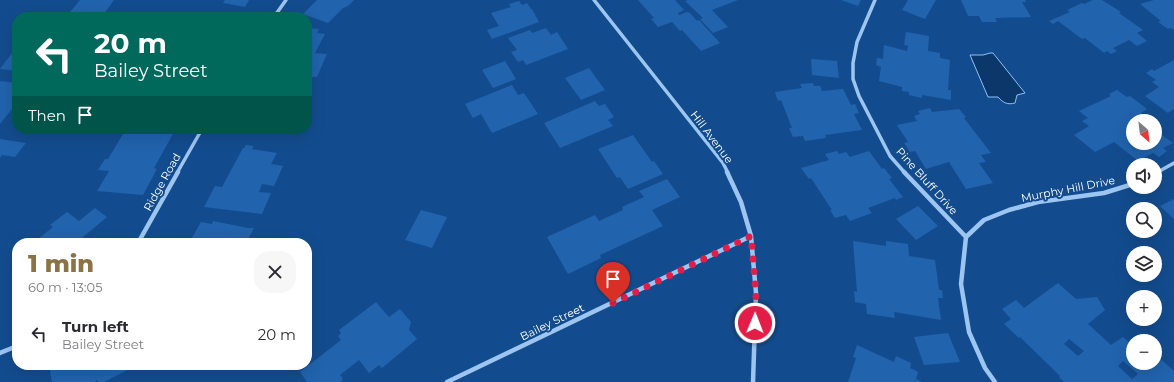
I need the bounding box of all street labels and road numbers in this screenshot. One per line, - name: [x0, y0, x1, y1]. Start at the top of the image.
- street label: Hill Avenue: [688, 108, 737, 166]
- street label: Pine Bluff Drive: [893, 144, 961, 218]
- street label: Ridge Road: [140, 151, 184, 213]
- street label: Murphy Hill Drive: [1020, 173, 1116, 205]
- street label: Bailey Street: [518, 300, 587, 343]

